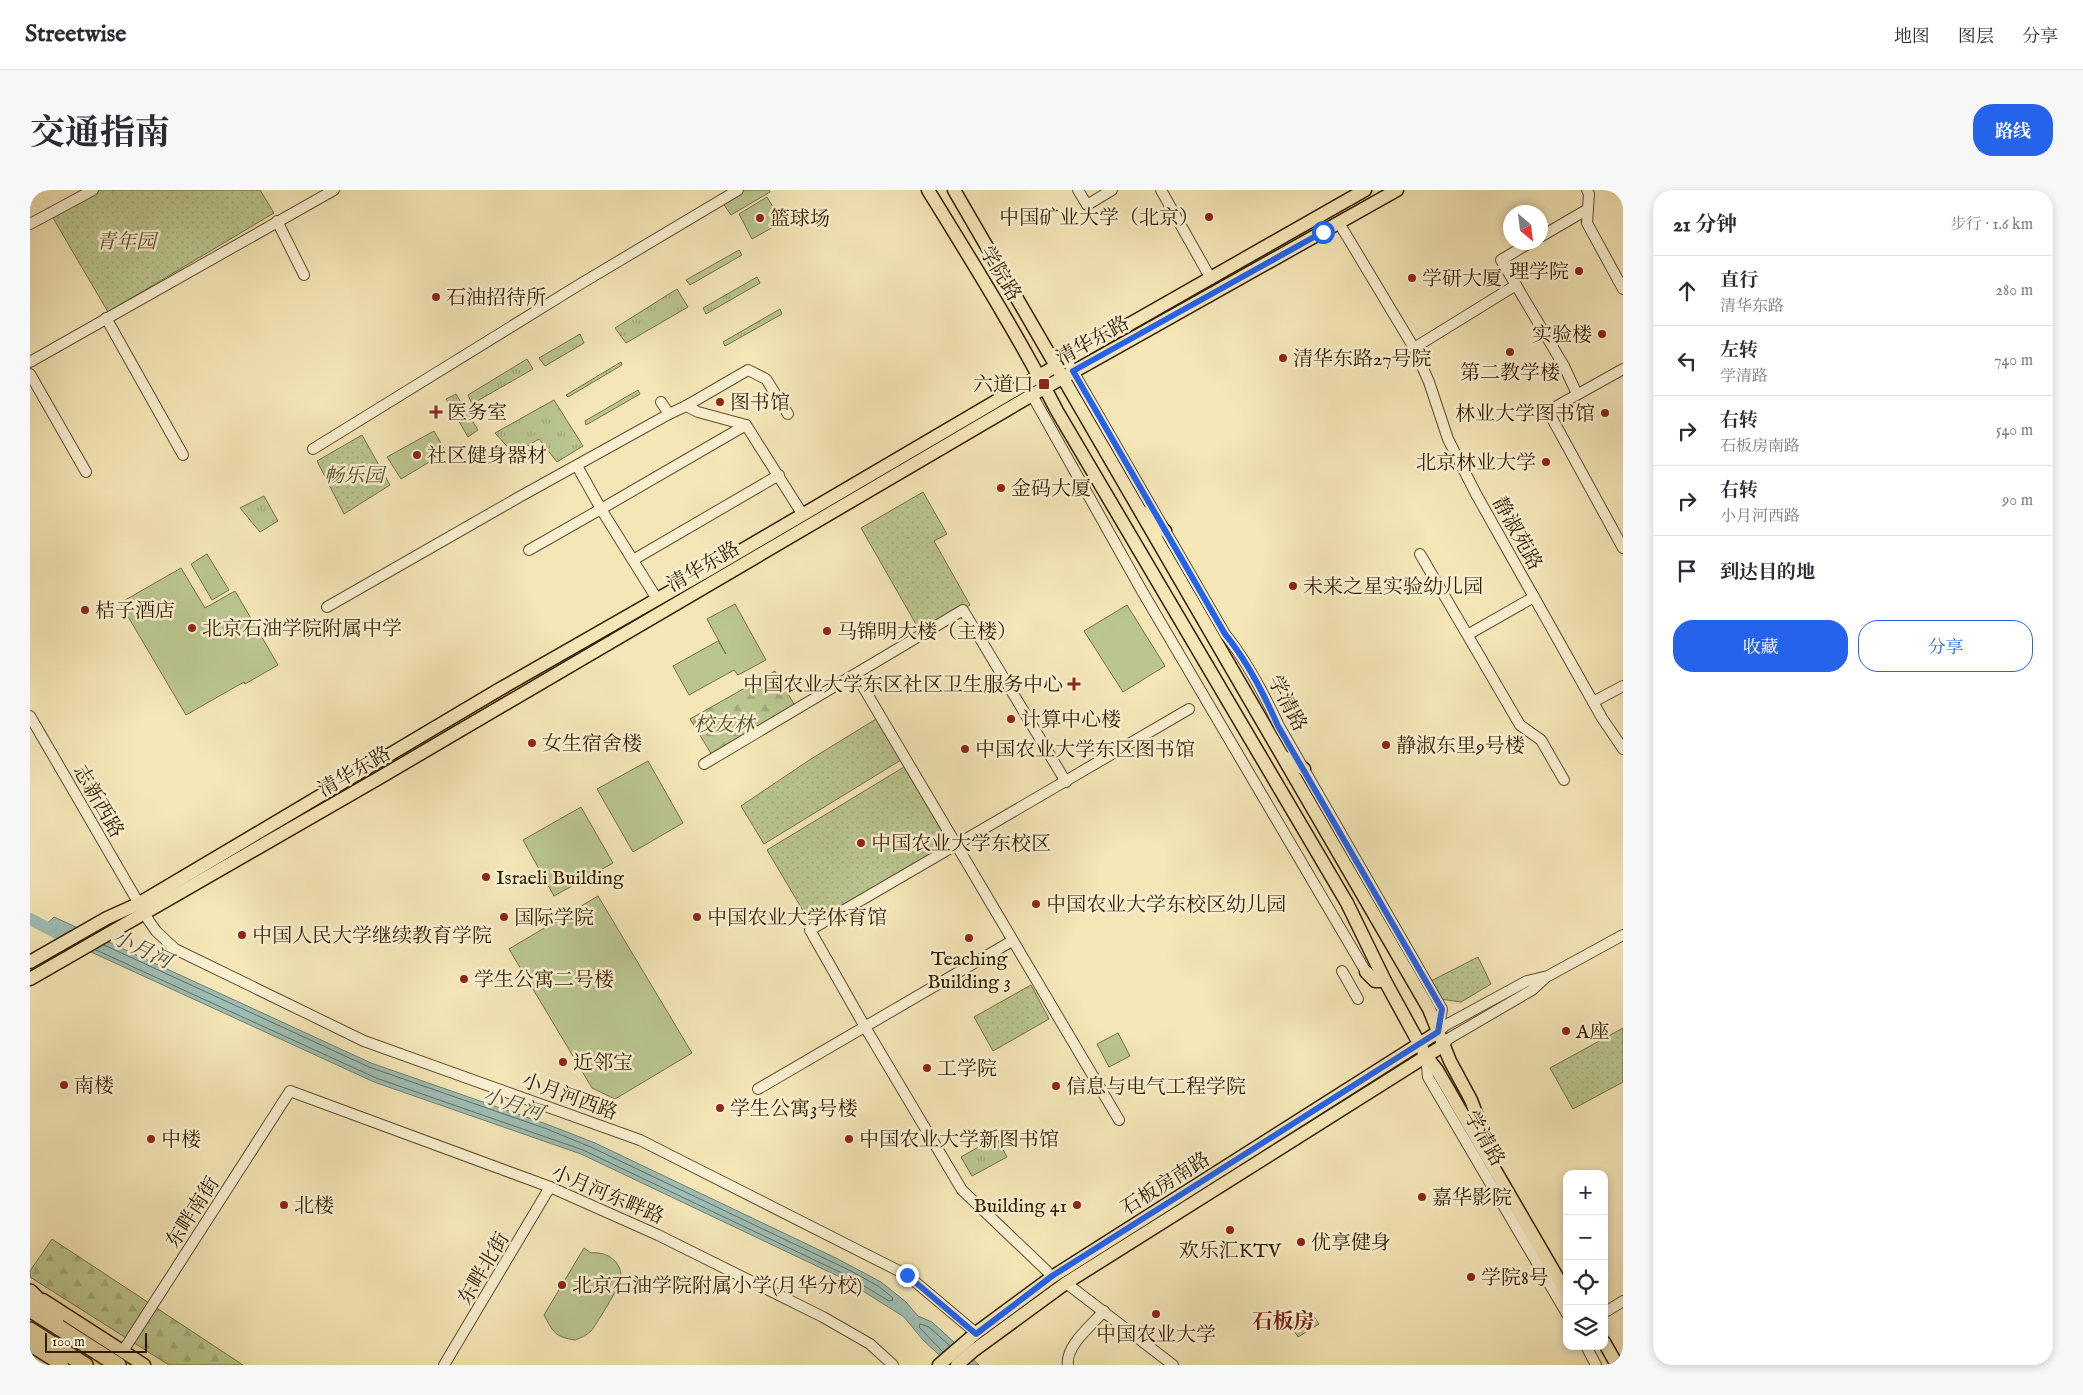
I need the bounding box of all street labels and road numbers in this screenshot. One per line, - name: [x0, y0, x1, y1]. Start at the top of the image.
- street label: 学院路: [974, 242, 1026, 306]
- street label: 清华东路: [1052, 311, 1134, 372]
- street label: 静淑苑路: [1486, 493, 1547, 575]
- street label: 清华东路: [663, 536, 745, 598]
- street label: 学清路: [1262, 671, 1312, 736]
- street label: 清华东路: [314, 741, 396, 803]
- street label: 志新西路: [67, 761, 129, 843]
- street label: 小月河西路: [518, 1069, 621, 1126]
- street label: 学清路: [1458, 1107, 1510, 1171]
- street label: 石板房南路: [1117, 1147, 1215, 1221]
- street label: 小月河东畔路: [547, 1160, 668, 1230]
- street label: 东畔南街: [161, 1172, 226, 1253]
- street label: 东畔北街: [453, 1228, 516, 1309]

